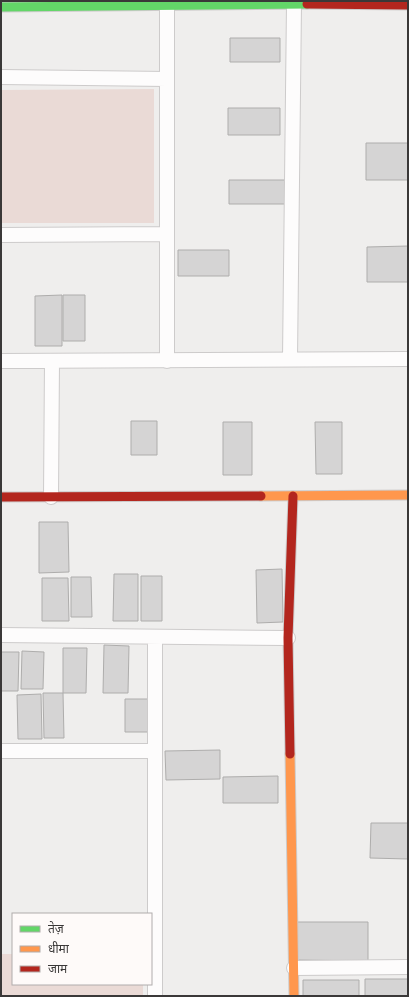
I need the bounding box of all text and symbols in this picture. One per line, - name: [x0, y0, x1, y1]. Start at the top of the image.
- legend: [12, 913, 152, 985]
- text: तेज़: [48, 921, 65, 935]
- text: धीमा: [48, 941, 70, 955]
- text: जाम: [48, 961, 68, 975]

